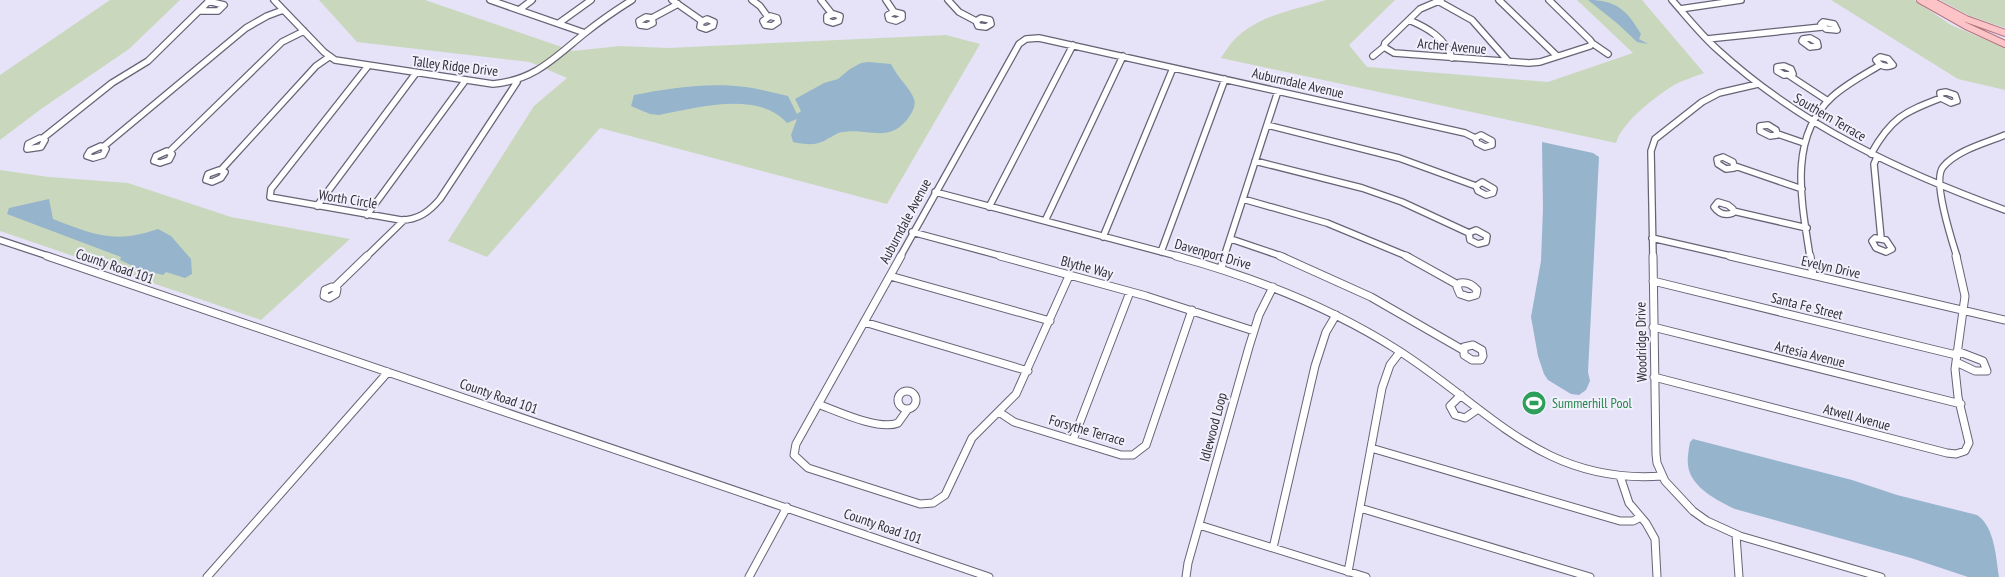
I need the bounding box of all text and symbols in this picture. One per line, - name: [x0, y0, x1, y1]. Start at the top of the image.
- street label: Archer Avenue: [1417, 34, 1487, 58]
- street label: Talley Ridge Drive: [411, 52, 499, 80]
- street label: Auburndale Avenue: [1250, 64, 1346, 102]
- street label: Southern Terrace: [1790, 89, 1870, 145]
- street label: Auburndale Avenue: [875, 175, 935, 267]
- street label: Worth Circle: [317, 185, 379, 213]
- street label: Davenport Drive: [1173, 234, 1254, 274]
- street label: County Road 101: [73, 244, 157, 288]
- street label: Blythe Way: [1059, 251, 1116, 283]
- street label: Evelyn Drive: [1800, 251, 1863, 283]
- street label: Santa Fe Street: [1769, 288, 1845, 324]
- street label: Woodridge Drive: [1631, 302, 1651, 382]
- street label: Artesia Avenue: [1773, 337, 1847, 371]
- street label: County Road 101: [457, 374, 541, 418]
- street label: Idlewood Loop: [1195, 390, 1231, 464]
- sports icon: Summerhill Pool: [1521, 390, 1547, 416]
- place label: Summerhill Pool: [1552, 394, 1633, 412]
- street label: Atwell Avenue: [1821, 399, 1893, 435]
- street label: Forsythe Terrace: [1047, 411, 1127, 450]
- street label: County Road 101: [841, 504, 925, 548]

